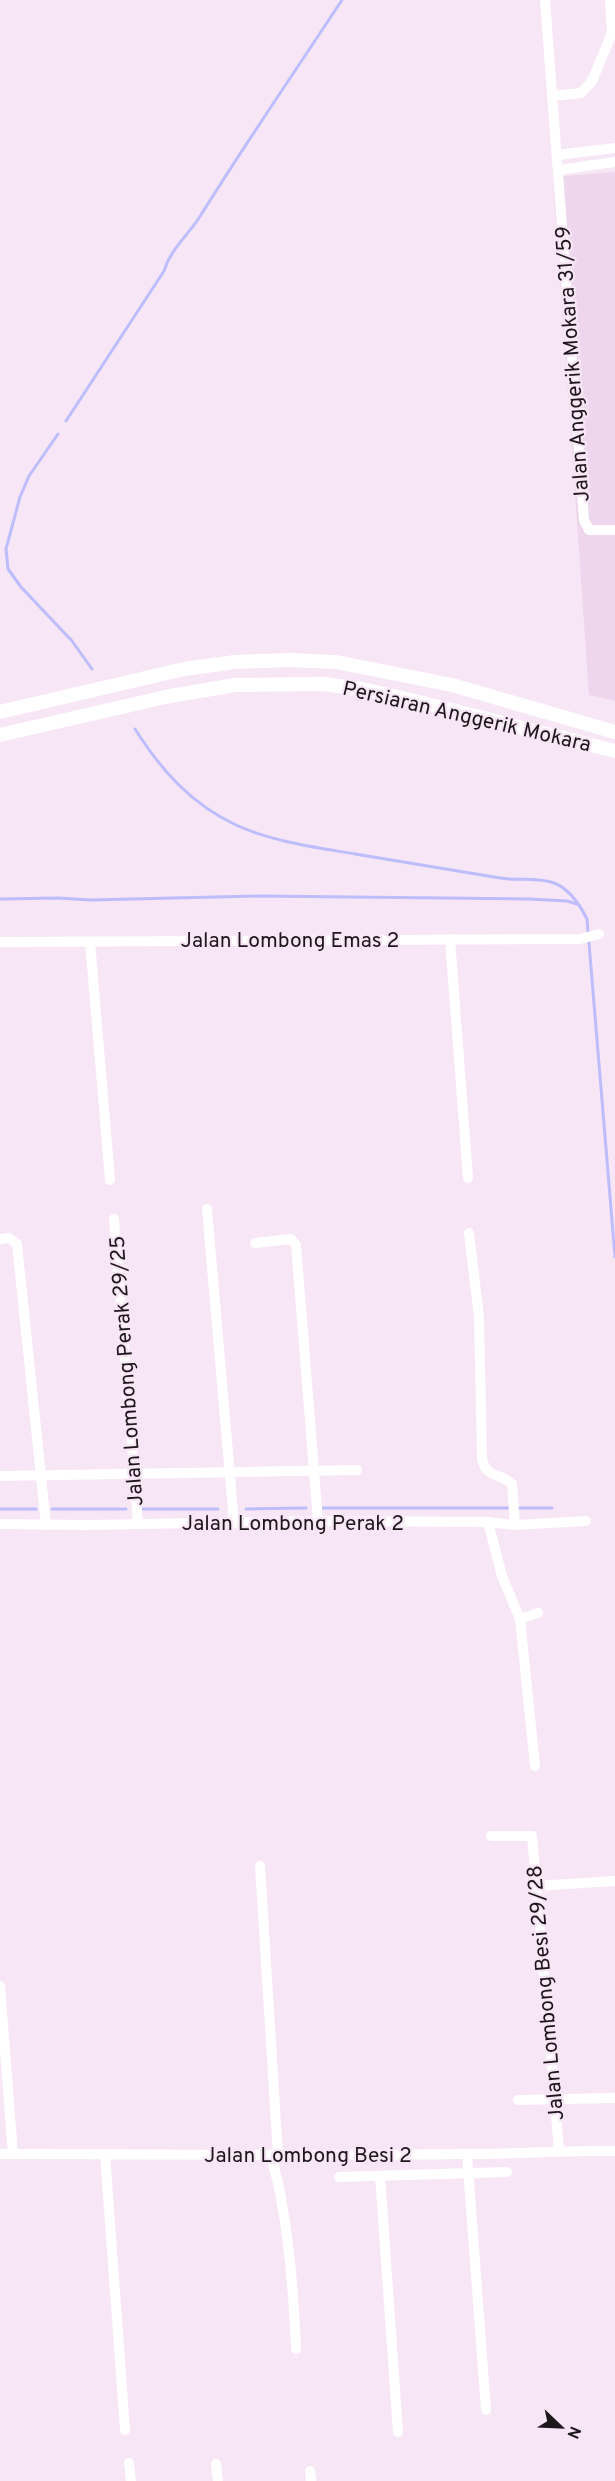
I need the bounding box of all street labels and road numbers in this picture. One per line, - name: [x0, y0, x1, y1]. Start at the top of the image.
- street label: Jalan Anggerik Mokara 31/59: [550, 225, 597, 503]
- street label: Persiaran Anggerik Mokara: [340, 676, 594, 759]
- street label: Jalan Lombong Emas 2: [181, 928, 399, 955]
- street label: Jalan Lombong Perak 29/25: [105, 1235, 150, 1507]
- street label: Jalan Lombong Perak 2: [182, 1511, 404, 1538]
- street label: Jalan Lombong Besi 29/28: [522, 1864, 571, 2122]
- street label: Jalan Lombong Besi 2: [204, 2143, 412, 2170]

